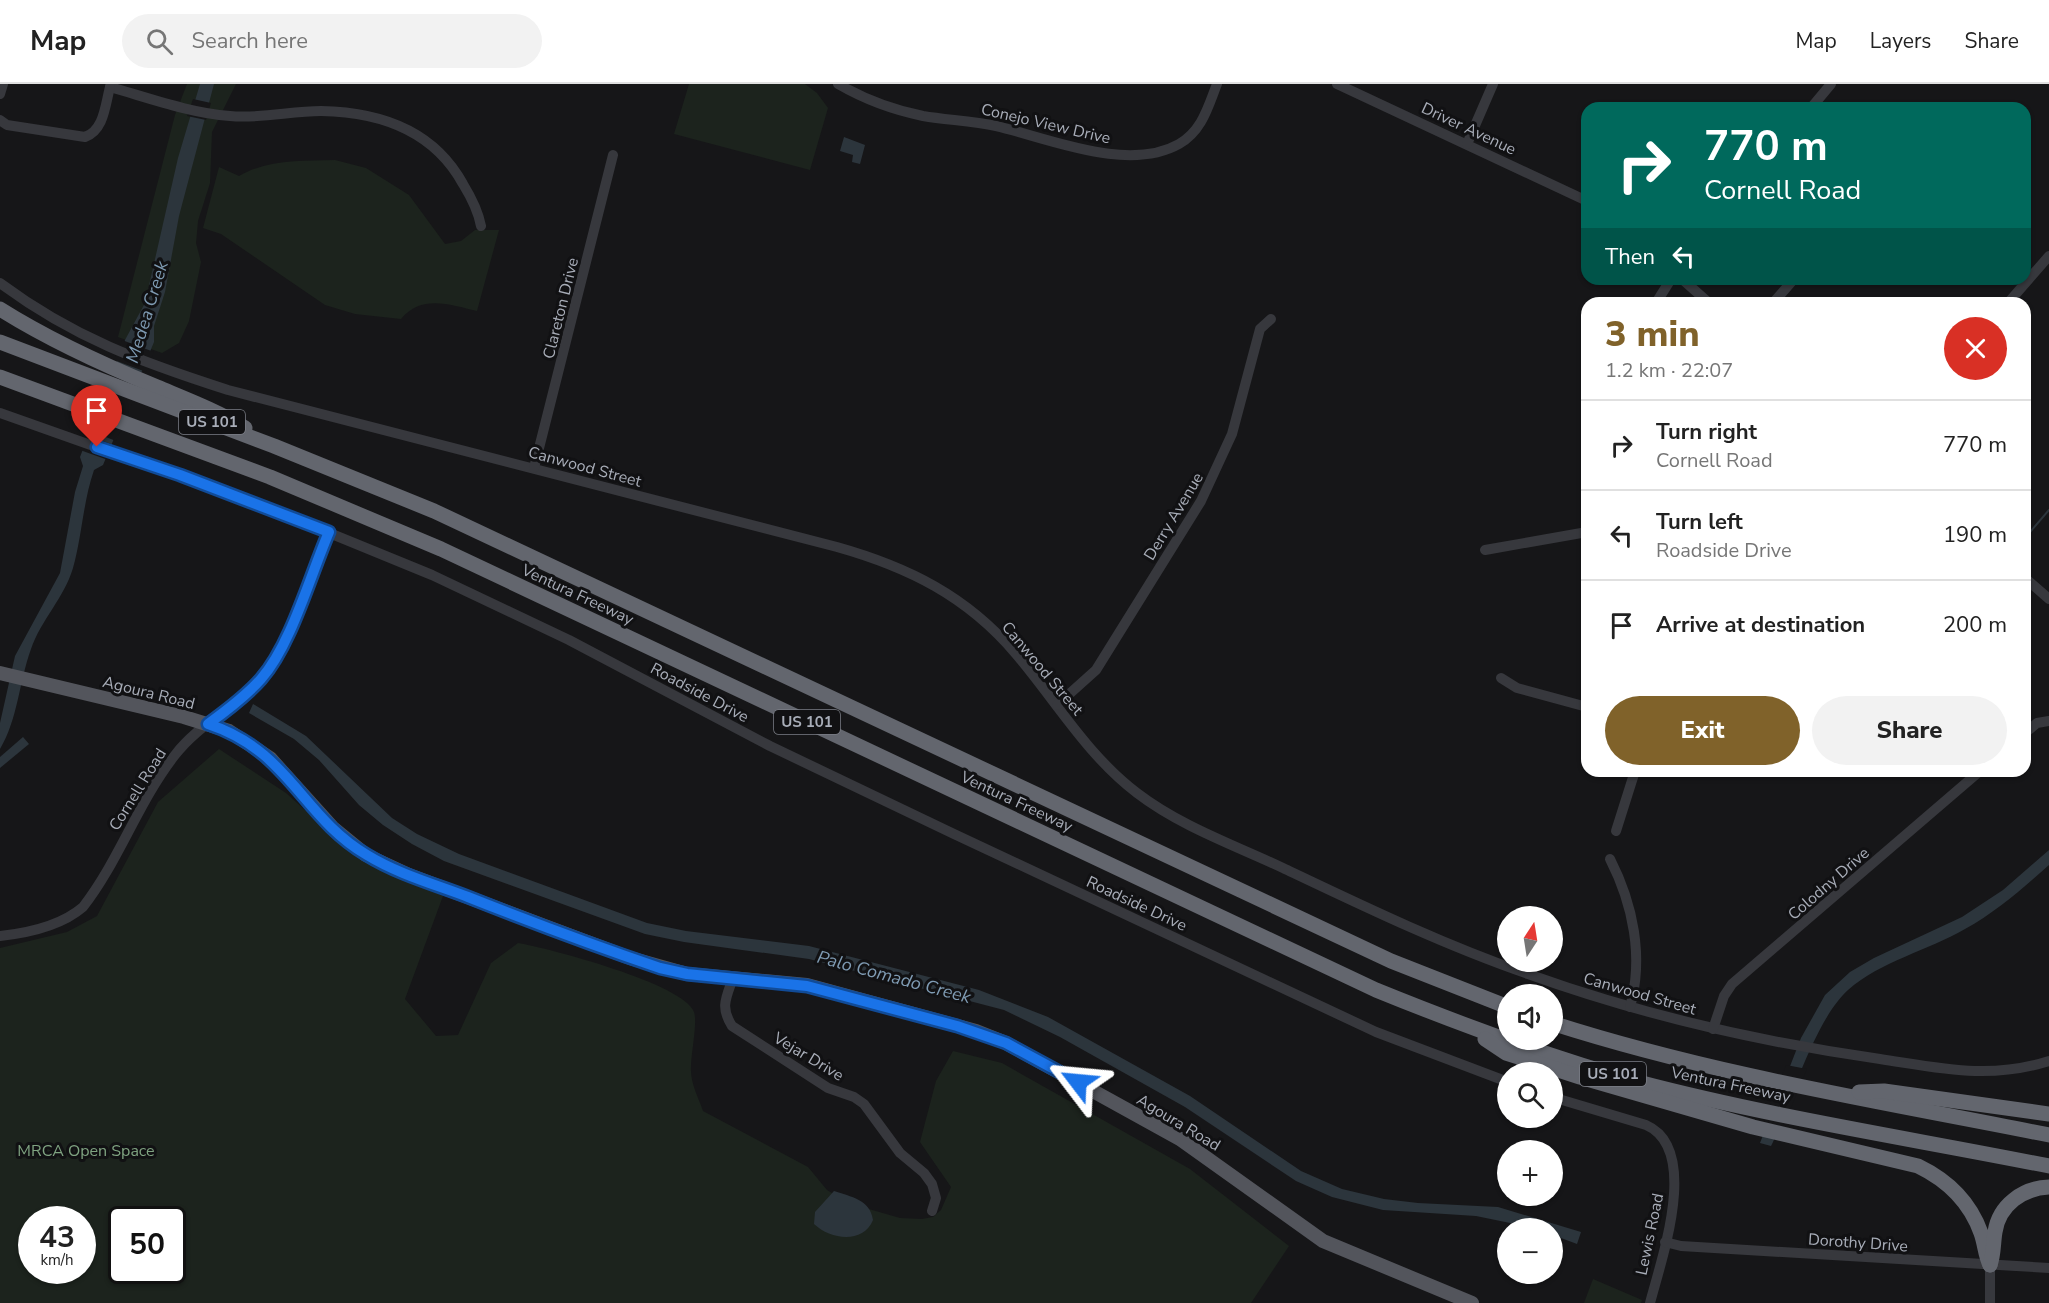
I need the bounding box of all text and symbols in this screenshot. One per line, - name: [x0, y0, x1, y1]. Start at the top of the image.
- search box: [122, 14, 542, 68]
- text: Map: [30, 22, 86, 60]
- icon: search: [143, 25, 176, 58]
- text: Search here: [191, 26, 308, 56]
- text: Map: [1795, 27, 1837, 55]
- text: Layers: [1870, 27, 1931, 55]
- text: Share: [1964, 27, 2019, 55]
- street label: Driver Avenue: [1418, 97, 1520, 160]
- street label: Conejo View Drive: [979, 98, 1113, 150]
- text: 770 m: [1704, 118, 1828, 175]
- icon: right: [1605, 126, 1683, 204]
- text: Cornell Road: [1704, 172, 1861, 209]
- icon: left: [1667, 240, 1700, 273]
- text: Then: [1605, 242, 1655, 272]
- street label: Clareton Drive: [538, 255, 584, 361]
- water label: Medea Creek: [120, 257, 174, 366]
- text: 3 min: [1605, 310, 1700, 359]
- button: close: [1944, 317, 2007, 380]
- text: 1.2 km · 22:07: [1605, 357, 1733, 384]
- pin: [71, 385, 122, 447]
- icon: arrive: [80, 394, 113, 427]
- road number: US 101: [179, 410, 245, 434]
- text: Turn right: [1656, 417, 1757, 447]
- icon: right: [1605, 429, 1638, 462]
- text: 770 m: [1943, 430, 2007, 460]
- street label: Canwood Street: [526, 441, 644, 493]
- text: Cornell Road: [1656, 447, 1773, 474]
- street label: Derry Avenue: [1139, 468, 1209, 565]
- text: Turn left: [1656, 507, 1743, 537]
- icon: left: [1605, 519, 1638, 552]
- text: 190 m: [1943, 520, 2007, 550]
- text: Roadside Drive: [1656, 537, 1792, 564]
- street label: Ventura Freeway: [517, 559, 638, 631]
- icon: arrive: [1605, 609, 1638, 642]
- text: Arrive at destination: [1656, 610, 1865, 640]
- text: 200 m: [1943, 610, 2007, 640]
- street label: Canwood Street: [996, 617, 1088, 721]
- street label: Roadside Drive: [646, 658, 753, 728]
- street label: Agoura Road: [100, 671, 197, 715]
- button: Exit: [1605, 696, 1800, 765]
- button: Share: [1812, 696, 2007, 765]
- road number: US 101: [774, 710, 840, 734]
- street label: Cornell Road: [104, 744, 172, 835]
- street label: Ventura Freeway: [956, 766, 1077, 838]
- street label: Colodny Drive: [1783, 842, 1874, 925]
- street label: Roadside Drive: [1083, 871, 1190, 937]
- north arrow: [1497, 906, 1563, 972]
- map controls: [1497, 906, 1563, 1284]
- water label: Palo Comado Creek: [814, 945, 975, 1009]
- street label: Canwood Street: [1581, 967, 1699, 1021]
- button: sound: [1497, 984, 1563, 1050]
- street label: Vejar Drive: [768, 1027, 848, 1087]
- position arrow: [1046, 1050, 1110, 1114]
- street label: Ventura Freeway: [1668, 1061, 1793, 1109]
- button: search: [1497, 1062, 1563, 1128]
- road number: US 101: [1580, 1062, 1646, 1086]
- street label: Agoura Road: [1132, 1089, 1225, 1157]
- park label: MRCA Open Space: [17, 1140, 155, 1162]
- button: +: [1497, 1140, 1563, 1206]
- street label: Lewis Road: [1631, 1191, 1669, 1277]
- speed limit sign: 50: [108, 1206, 186, 1284]
- text: 43: [39, 1217, 75, 1258]
- button: −: [1497, 1218, 1563, 1284]
- street label: Dorothy Drive: [1807, 1229, 1909, 1257]
- text: km/h: [40, 1250, 74, 1270]

